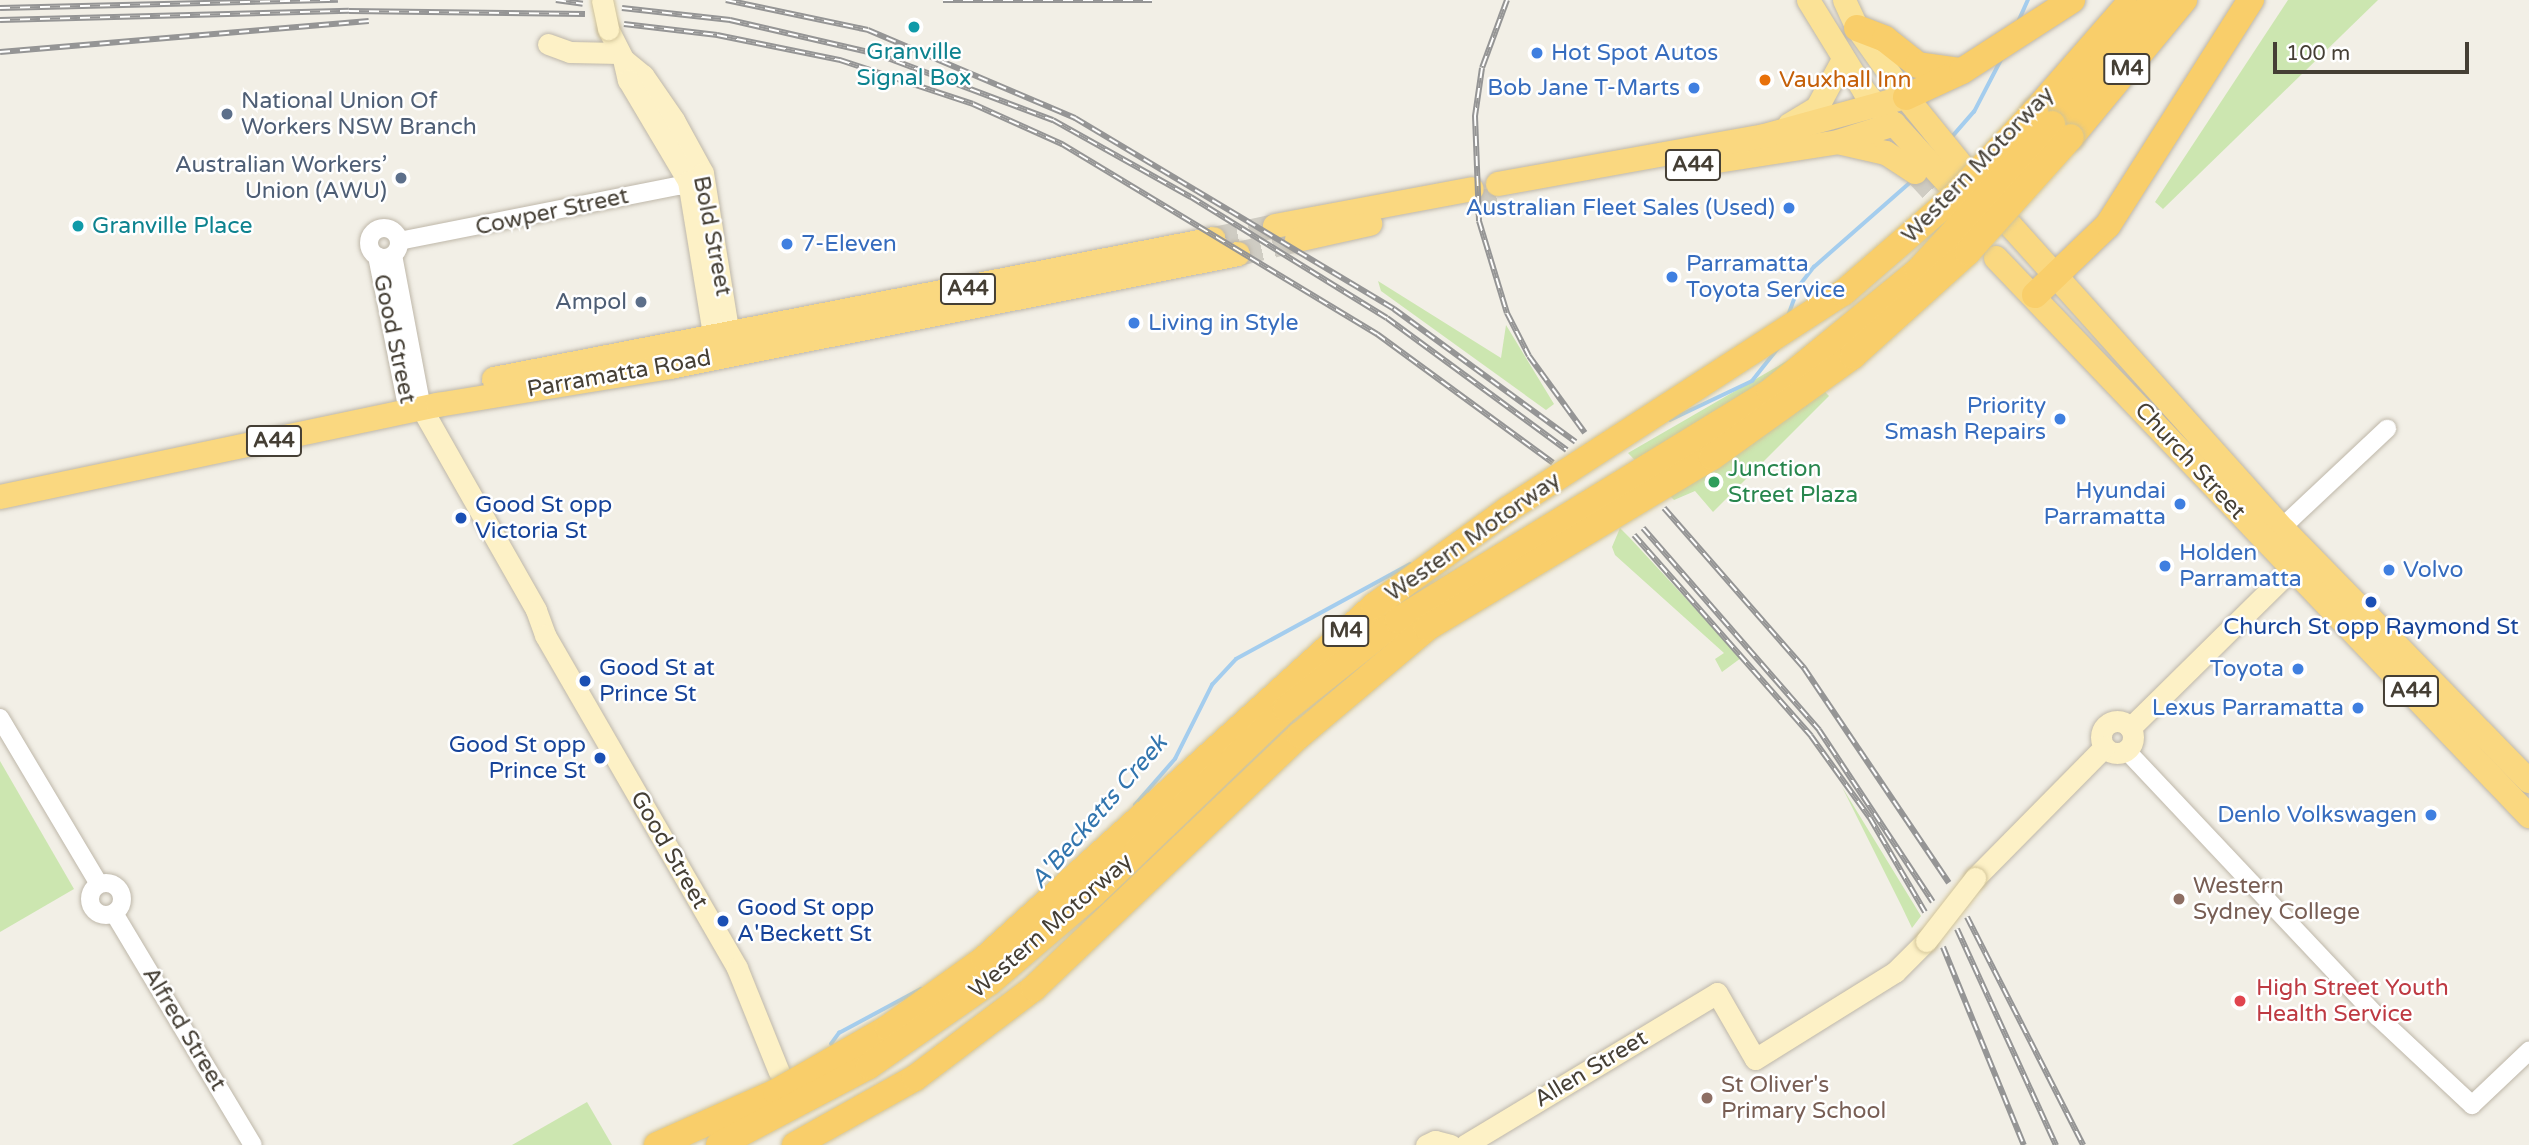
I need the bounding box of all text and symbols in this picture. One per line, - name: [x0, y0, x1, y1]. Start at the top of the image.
- marker: Granville Signal Box: [906, 19, 922, 35]
- scale bar: [2277, 28, 2473, 72]
- place label: Granville Signal Box: [857, 38, 971, 92]
- place label: Hot Spot Autos: [1551, 39, 1718, 67]
- text: 100 m: [2286, 41, 2350, 66]
- marker: Hot Spot Autos: [1529, 45, 1545, 61]
- road number: M4: [2102, 52, 2152, 86]
- place label: Vauxhall Inn: [1779, 66, 1911, 94]
- marker: Vauxhall Inn: [1757, 72, 1773, 88]
- place label: Bob Jane T-Marts: [1487, 74, 1680, 102]
- marker: Bob Jane T-Marts: [1686, 80, 1702, 96]
- street label: Western Motorway: [1896, 81, 2060, 249]
- place label: National Union Of Workers NSW Branch: [241, 87, 477, 141]
- marker: National Union Of Workers NSW Branch: [219, 106, 235, 122]
- road number: A44: [1663, 148, 1723, 182]
- place label: Australian Workers’ Union (AWU): [175, 151, 387, 205]
- marker: Australian Workers’ Union (AWU): [393, 170, 409, 186]
- street label: Bold Street: [687, 174, 737, 298]
- street label: Cowper Street: [473, 182, 631, 242]
- place label: Australian Fleet Sales (Used): [1465, 194, 1775, 222]
- marker: Australian Fleet Sales (Used): [1781, 200, 1797, 216]
- place label: Granville Place: [92, 212, 252, 240]
- marker: Granville Place: [70, 218, 86, 234]
- place label: 7-Eleven: [801, 230, 897, 258]
- marker: 7-Eleven: [779, 236, 795, 252]
- place label: Parramatta Toyota Service: [1686, 250, 1845, 304]
- marker: Parramatta Toyota Service: [1664, 269, 1680, 285]
- street label: Good Street: [367, 272, 421, 406]
- road number: A44: [938, 272, 998, 306]
- place label: Ampol: [555, 288, 627, 316]
- marker: Ampol: [633, 294, 649, 310]
- place label: Living in Style: [1148, 309, 1299, 337]
- marker: Living in Style: [1126, 315, 1142, 331]
- street label: Parramatta Road: [525, 344, 713, 404]
- place label: Priority Smash Repairs: [1885, 392, 2046, 446]
- street label: Church Street: [2129, 397, 2251, 525]
- marker: Priority Smash Repairs: [2052, 411, 2068, 427]
- road number: A44: [244, 424, 304, 458]
- place label: Junction Street Plaza: [1728, 455, 1858, 509]
- street label: Western Motorway: [1380, 466, 1566, 608]
- marker: Junction Street Plaza: [1706, 474, 1722, 490]
- place label: Hyundai Parramatta: [2043, 477, 2166, 531]
- place label: Good St opp Victoria St: [475, 491, 612, 545]
- marker: Hyundai Parramatta: [2172, 496, 2188, 512]
- marker: Good St opp Victoria St: [453, 510, 469, 526]
- place label: Holden Parramatta: [2179, 539, 2302, 593]
- place label: Volvo: [2403, 556, 2463, 584]
- marker: Holden Parramatta: [2157, 558, 2173, 574]
- marker: Volvo: [2381, 562, 2397, 578]
- marker: Church St opp Raymond St: [2363, 594, 2379, 610]
- place label: Church St opp Raymond St: [2223, 613, 2519, 641]
- road number: M4: [1322, 614, 1370, 648]
- place label: Good St at Prince St: [599, 654, 715, 708]
- place label: Toyota: [2210, 655, 2284, 683]
- marker: Toyota: [2290, 661, 2306, 677]
- marker: Good St at Prince St: [577, 673, 593, 689]
- road number: A44: [2381, 674, 2441, 708]
- place label: Lexus Parramatta: [2152, 694, 2344, 722]
- marker: Lexus Parramatta: [2350, 700, 2366, 716]
- water label: A'Becketts Creek: [1024, 729, 1174, 895]
- place label: Good St opp Prince St: [449, 731, 586, 785]
- marker: Good St opp Prince St: [592, 750, 608, 766]
- street label: Good Street: [624, 786, 714, 914]
- place label: Denlo Volkswagen: [2217, 801, 2417, 829]
- marker: Denlo Volkswagen: [2423, 807, 2439, 823]
- street label: Western Motorway: [964, 848, 1138, 1004]
- place label: Western Sydney College: [2193, 872, 2360, 926]
- marker: Western Sydney College: [2171, 891, 2187, 907]
- place label: Good St opp A'Beckett St: [737, 894, 874, 948]
- marker: Good St opp A'Beckett St: [715, 913, 731, 929]
- street label: Alfred Street: [136, 962, 232, 1096]
- place label: High Street Youth Health Service: [2256, 974, 2449, 1028]
- marker: High Street Youth Health Service: [2230, 991, 2250, 1011]
- street label: Allen Street: [1529, 1024, 1653, 1114]
- place label: St Oliver's Primary School: [1721, 1071, 1886, 1125]
- marker: St Oliver's Primary School: [1699, 1090, 1715, 1106]

